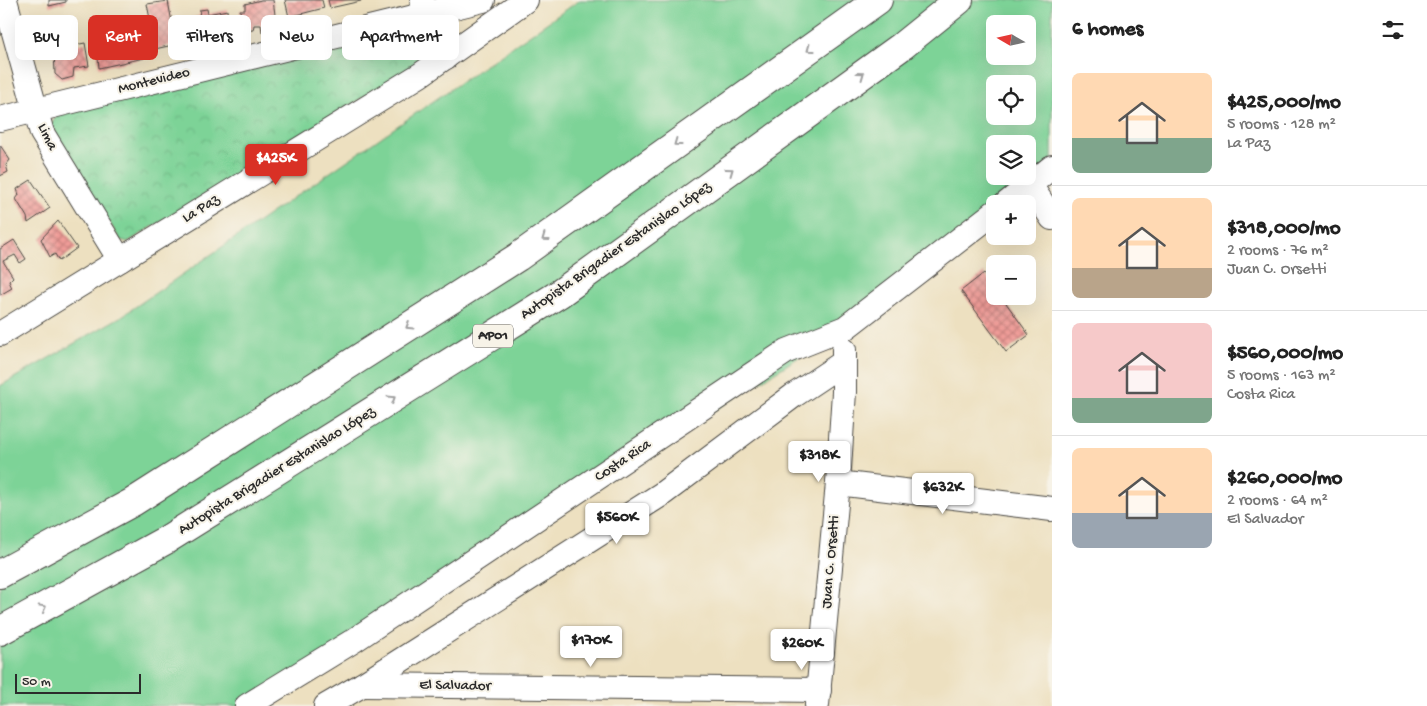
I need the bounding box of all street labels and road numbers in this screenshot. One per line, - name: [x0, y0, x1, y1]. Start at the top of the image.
- street label: Montevideo: [116, 63, 192, 99]
- street label: Lima: [33, 121, 61, 154]
- street label: Autopista Brigadier Estanislao López: [517, 178, 715, 324]
- street label: La Paz: [179, 190, 223, 227]
- road number: AP01: [473, 324, 513, 348]
- street label: Autopista Brigadier Estanislao López: [175, 403, 379, 539]
- street label: Costa Rica: [591, 435, 655, 486]
- street label: Juan C. Orsetti: [818, 515, 844, 609]
- street label: El Salvador: [419, 676, 493, 696]

